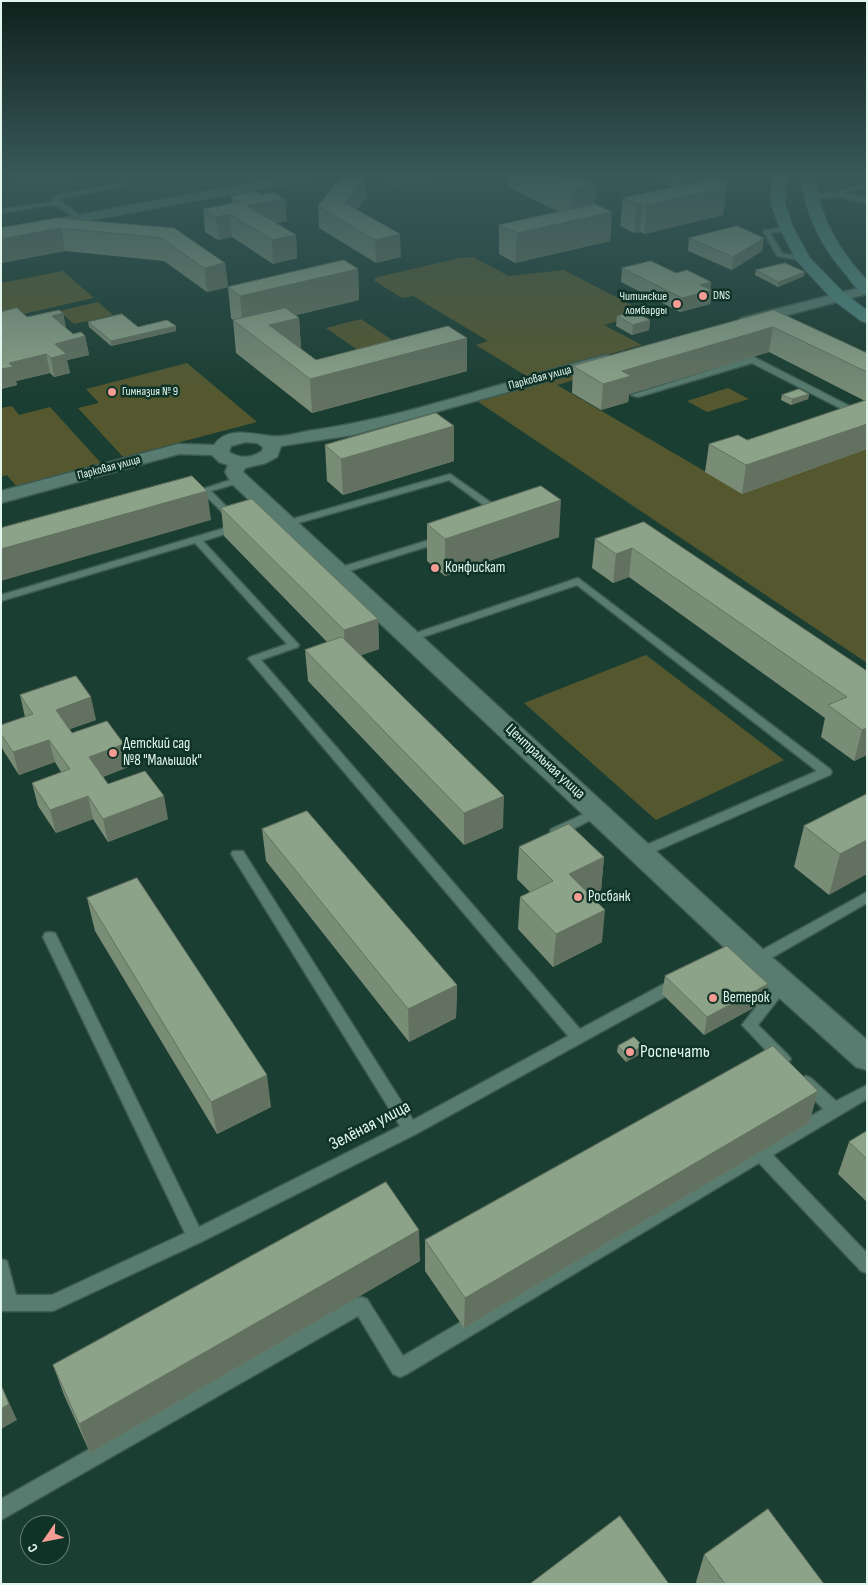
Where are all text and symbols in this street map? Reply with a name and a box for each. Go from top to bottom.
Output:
place label: DNS [713,289,730,303]
place label: Читинские ломбарды [619,290,667,318]
marker: DNS [697,290,709,302]
marker: Читинские ломбарды [671,298,683,310]
street label: Парковая улица [507,363,573,393]
place label: Гимназия № 9 [122,385,178,399]
marker: Гимназия № 9 [106,386,118,398]
street label: Парковая улица [76,453,142,483]
place label: Конфискат [445,559,505,577]
marker: Конфискат [429,562,441,574]
street label: Центральная улица [502,721,588,803]
place label: Детский сад №8 "Малышок" [123,735,202,770]
marker: Детский сад №8 "Малышок" [107,747,119,759]
place label: Росбанк [588,888,630,906]
marker: Росбанк [572,891,584,903]
place label: Ветерок [723,989,769,1007]
marker: Ветерок [707,992,719,1004]
place label: Роспечать [640,1041,710,1063]
marker: Роспечать [624,1046,636,1058]
street label: Зелёная улица [326,1096,414,1156]
north arrow [20,1515,70,1565]
text: С [24,1540,42,1556]

